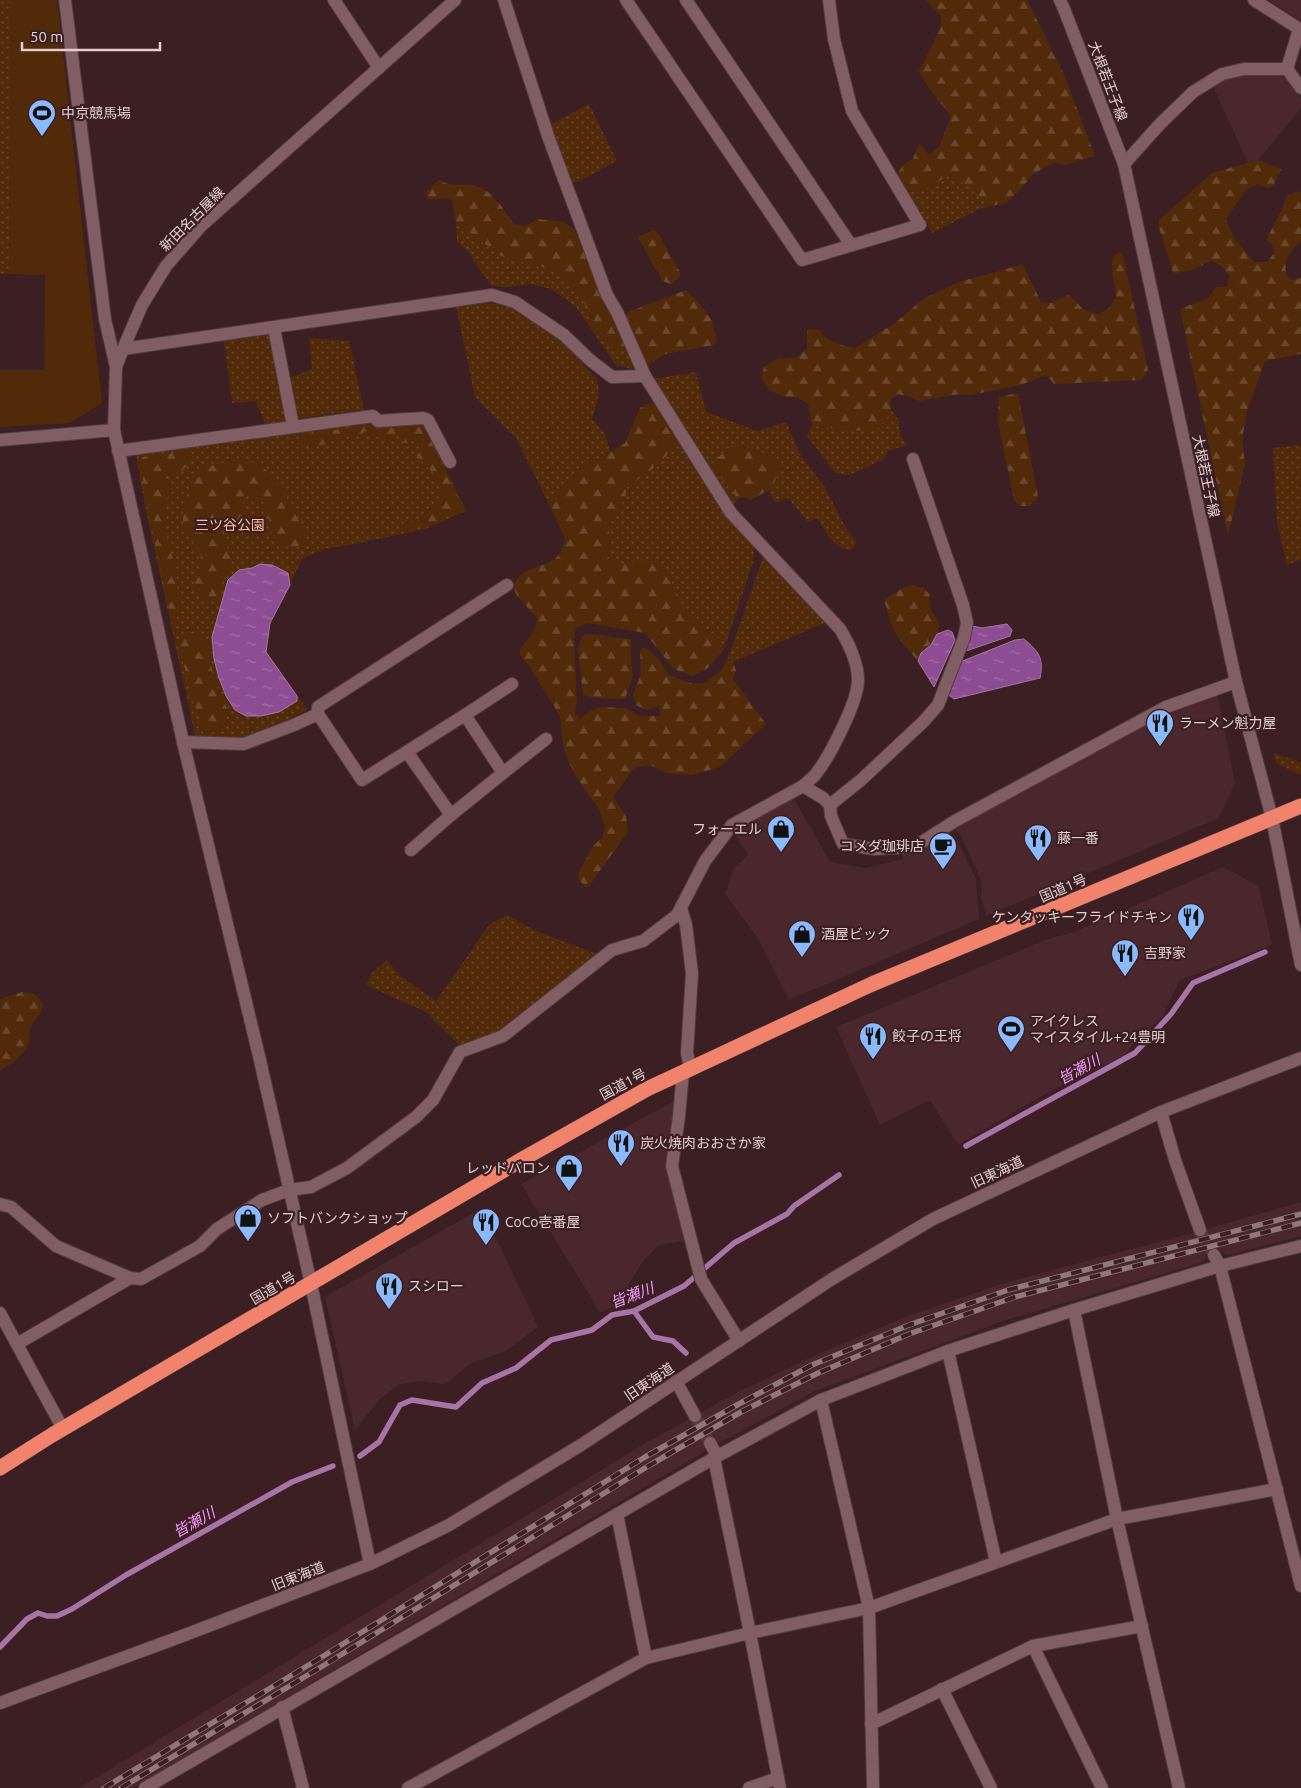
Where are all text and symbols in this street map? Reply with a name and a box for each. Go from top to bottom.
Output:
scale bar [22,20,160,52]
text: 50 m [30,28,63,45]
street label: 大根若王子線 [1085,39,1131,123]
sports icon: 中京競馬場 [27,98,57,137]
place label: 中京競馬場 [61,105,131,121]
street label: 新田名古屋線 [157,184,227,254]
street label: 大根若王子線 [1189,433,1223,519]
park label: 三ツ谷公園 [195,517,265,533]
restaurant icon: ラーメン魁力屋 [1145,708,1175,747]
place label: ラーメン魁力屋 [1179,715,1276,731]
shop icon: フォーエル [766,814,796,853]
place label: フォーエル [692,821,762,837]
restaurant icon: 藤一番 [1023,823,1053,862]
place label: 藤一番 [1057,830,1099,846]
cafe icon: コメダ珈琲店 [928,831,958,870]
place label: コメダ珈琲店 [840,838,924,854]
street label: 国道1号 [1037,871,1089,905]
restaurant icon: ケンタッキーフライドチキン [1176,902,1206,941]
place label: ケンタッキーフライドチキン [992,909,1172,925]
shop icon: 酒屋ビック [787,919,817,958]
place label: 酒屋ビック [821,926,891,942]
restaurant icon: 吉野家 [1110,938,1140,977]
place label: 吉野家 [1144,945,1186,961]
place label: アイクレス マイスタイル+24豊明 [1030,1013,1165,1045]
sports icon: アイクレス マイスタイル+24豊明 [996,1014,1026,1053]
restaurant icon: 餃子の王将 [858,1021,888,1060]
place label: 餃子の王将 [892,1028,962,1044]
water label: 皆瀬川 [1055,1050,1105,1087]
street label: 国道1号 [597,1065,649,1103]
restaurant icon: 炭火焼肉おおさか家 [606,1128,636,1167]
place label: 炭火焼肉おおさか家 [640,1135,766,1151]
shop icon: レッドバロン [554,1153,584,1192]
street label: 旧東海道 [968,1153,1026,1191]
place label: レッドバロン [466,1160,550,1176]
shop icon: ソフトバンクショップ [233,1203,263,1242]
restaurant icon: CoCo壱番屋 [471,1207,501,1246]
place label: ソフトバンクショップ [267,1210,408,1226]
place label: CoCo壱番屋 [505,1214,581,1230]
street label: 国道1号 [247,1269,299,1307]
restaurant icon: スシロー [374,1271,404,1310]
place label: スシロー [408,1278,464,1294]
water label: 皆瀬川 [608,1278,658,1311]
street label: 旧東海道 [621,1360,677,1404]
water label: 皆瀬川 [170,1503,220,1540]
street label: 旧東海道 [269,1558,327,1594]

